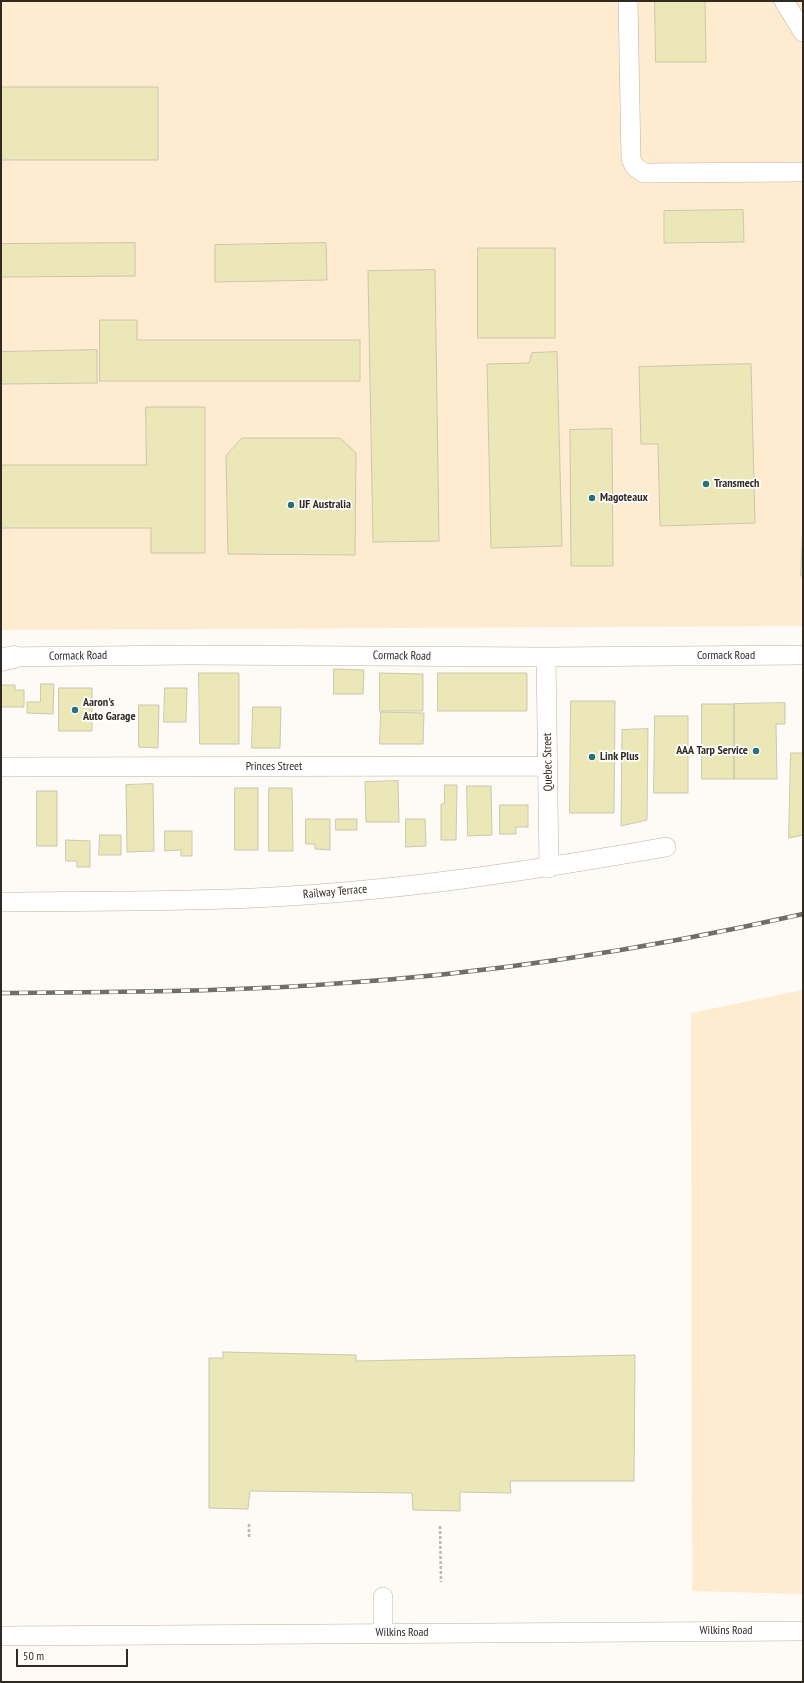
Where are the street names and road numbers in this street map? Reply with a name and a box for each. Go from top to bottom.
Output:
street label: Cormack Road [49,648,107,664]
street label: Cormack Road [373,648,431,664]
street label: Cormack Road [697,649,755,663]
street label: Quebec Street [540,733,556,791]
street label: Princes Street [246,760,302,774]
street label: Railway Terrace [302,882,368,902]
street label: Wilkins Road [699,1624,753,1638]
street label: Wilkins Road [375,1626,429,1640]

